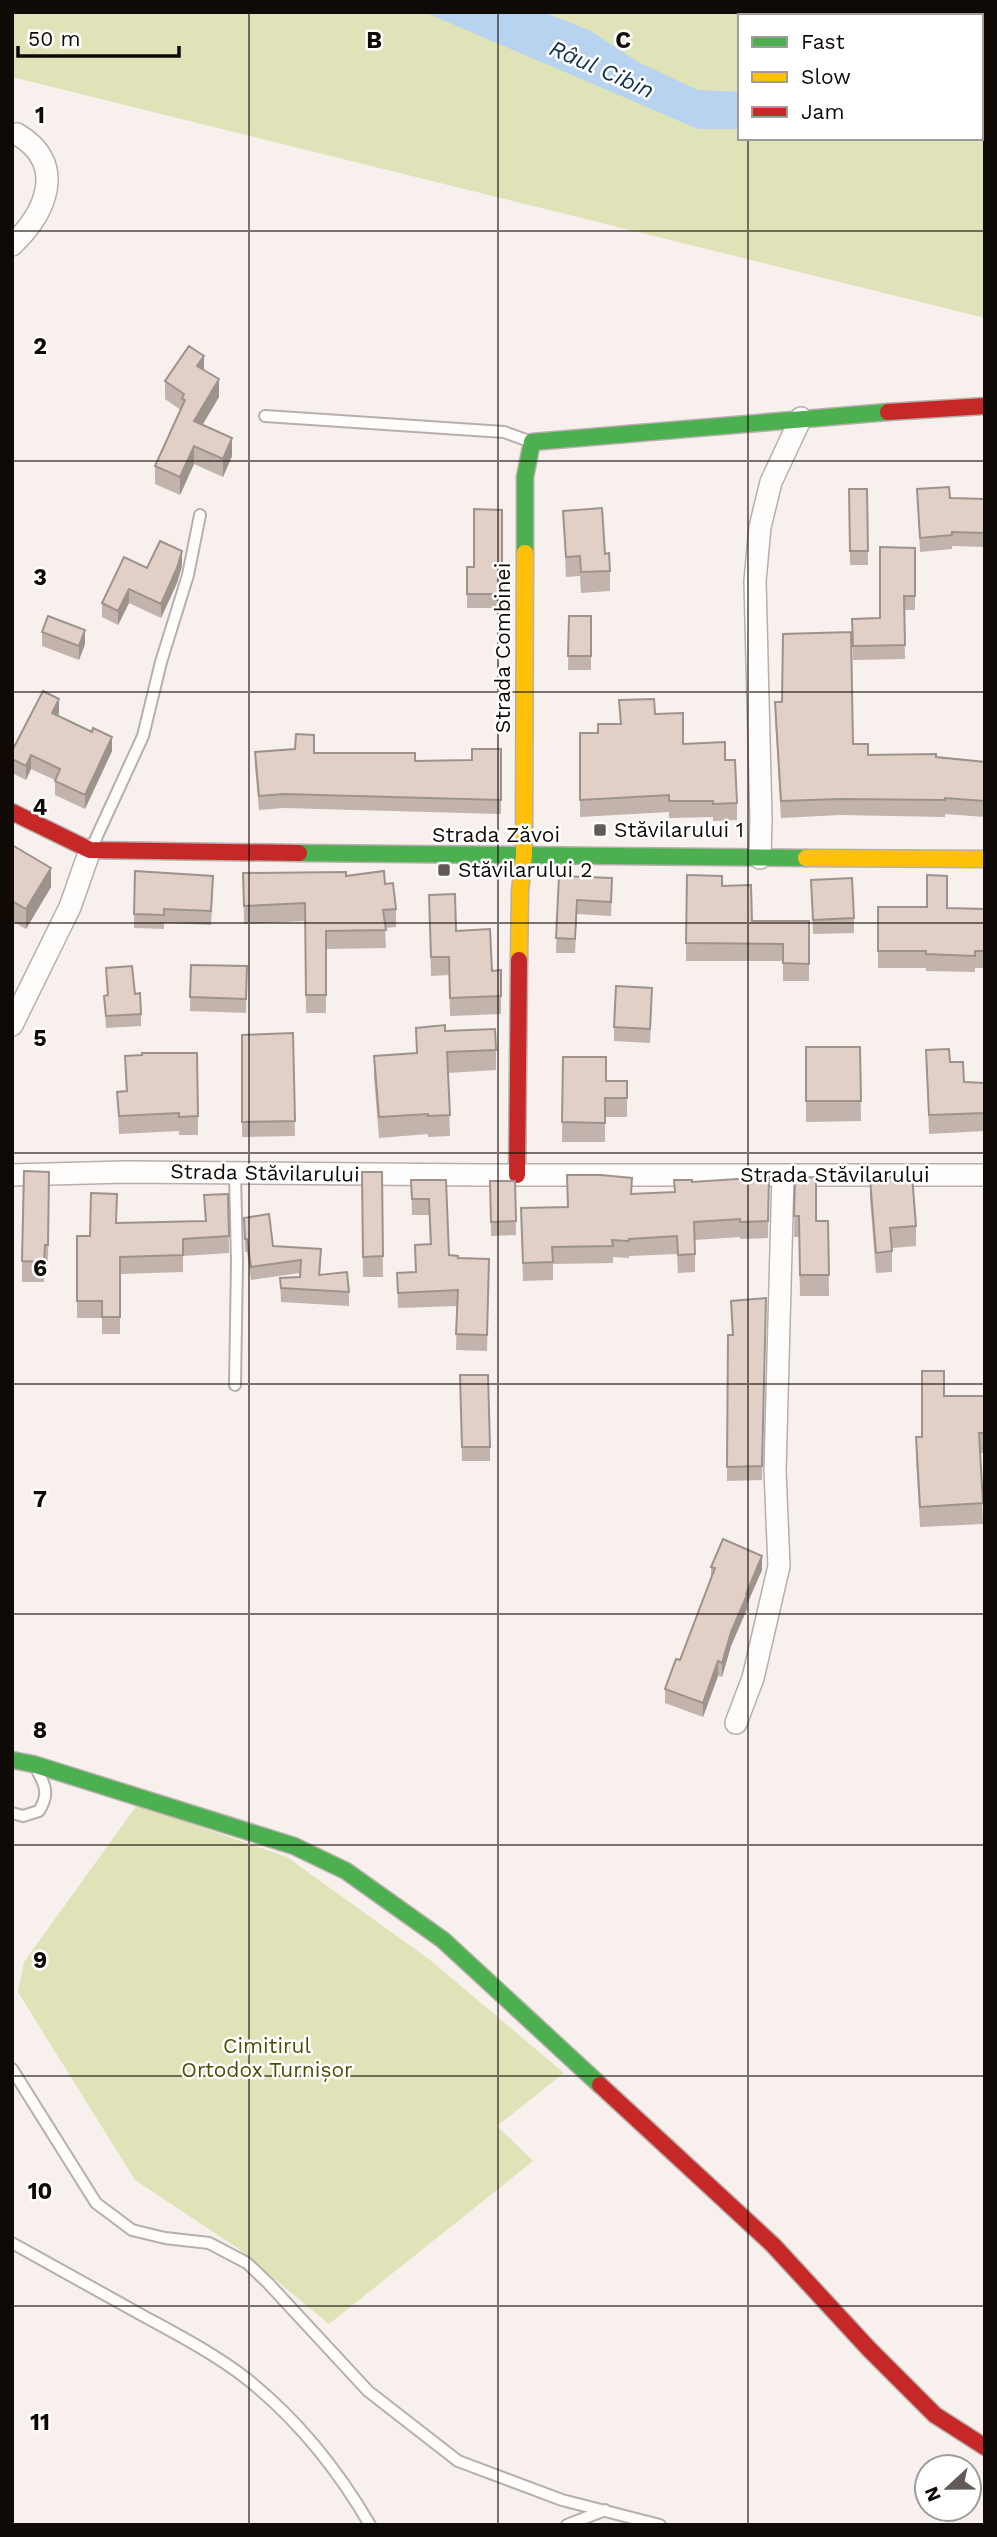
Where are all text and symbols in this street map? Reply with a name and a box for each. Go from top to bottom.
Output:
scale bar [18,14,178,58]
legend [738,14,983,140]
text: 50 m [28,26,80,51]
text: B [366,27,382,54]
text: Fast [801,29,845,54]
water label: Râul Cibin [545,34,659,104]
text: Slow [801,64,851,89]
text: Jam [801,99,844,124]
text: 1 [35,102,45,129]
text: 2 [33,333,47,360]
street label: Strada Combinei [490,563,515,733]
text: 3 [33,564,47,591]
text: 4 [33,794,48,821]
place label: Stăvilarului 1 [614,817,744,842]
street label: Strada Zăvoi [432,822,560,847]
marker: Stăvilarului 1 [592,822,608,838]
place label: Stăvilarului 2 [458,857,593,882]
marker: Stăvilarului 2 [436,862,452,878]
text: 5 [33,1025,47,1052]
street label: Strada Stăvilarului [170,1158,360,1187]
street label: Strada Stăvilarului [740,1162,930,1187]
text: 6 [33,1255,47,1282]
text: 7 [33,1486,47,1513]
text: 8 [33,1717,47,1744]
text: 9 [33,1947,47,1974]
park label: Cimitirul Ortodox Turnișor [181,2033,353,2082]
text: 10 [28,2178,52,2205]
text: 11 [30,2409,50,2436]
north arrow [913,2453,983,2523]
text: N [919,2483,946,2505]

